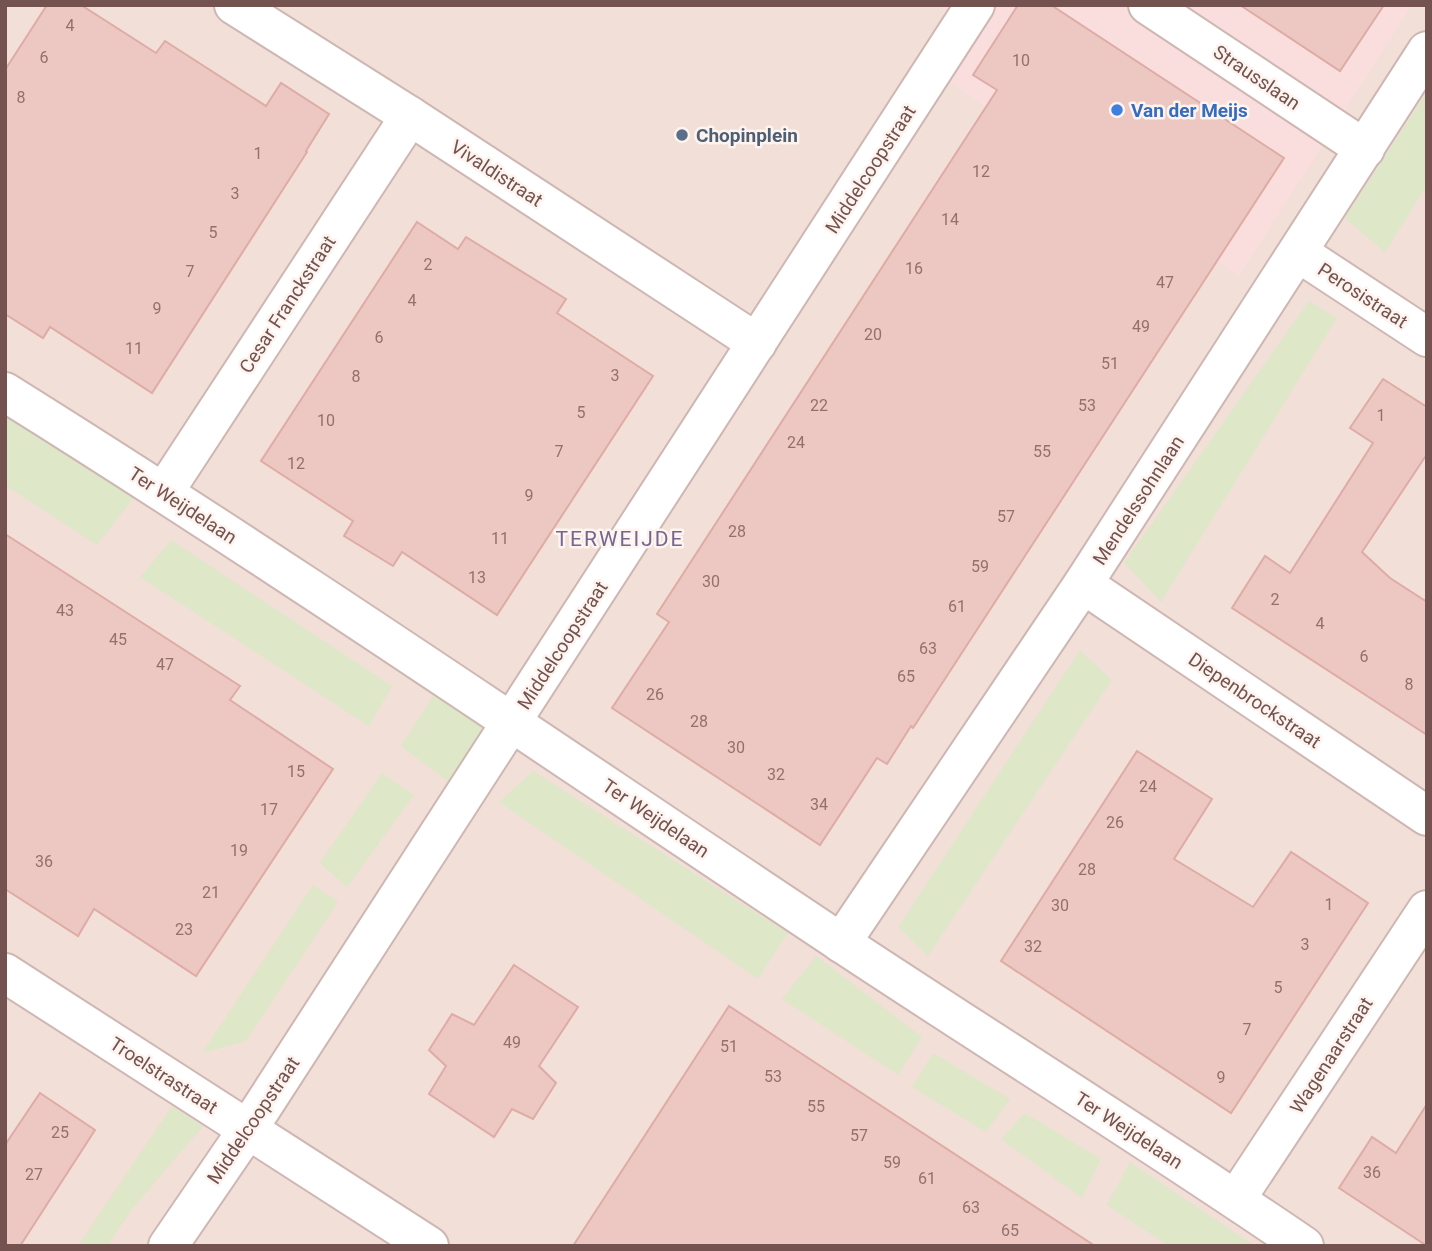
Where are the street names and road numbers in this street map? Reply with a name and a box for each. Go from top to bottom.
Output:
street label: Strausslaan [1209,40,1305,115]
street label: Middelcoopstraat [820,101,921,238]
street label: Vivaldistraat [446,135,547,212]
street label: Cesar Franckstraat [234,231,340,377]
street label: Perosistraat [1314,258,1412,333]
street label: Mendelssohnlaan [1088,431,1189,569]
street label: Ter Weijdelaan [124,462,241,549]
street label: Middelcoopstraat [512,577,613,714]
street label: Diepenbrockstraat [1184,648,1325,753]
street label: Ter Weijdelaan [598,774,714,863]
street label: Wagenaarstraat [1285,993,1378,1118]
street label: Troelstrastraat [106,1032,222,1119]
street label: Middelcoopstraat [202,1052,304,1188]
street label: Ter Weijdelaan [1070,1087,1187,1174]

